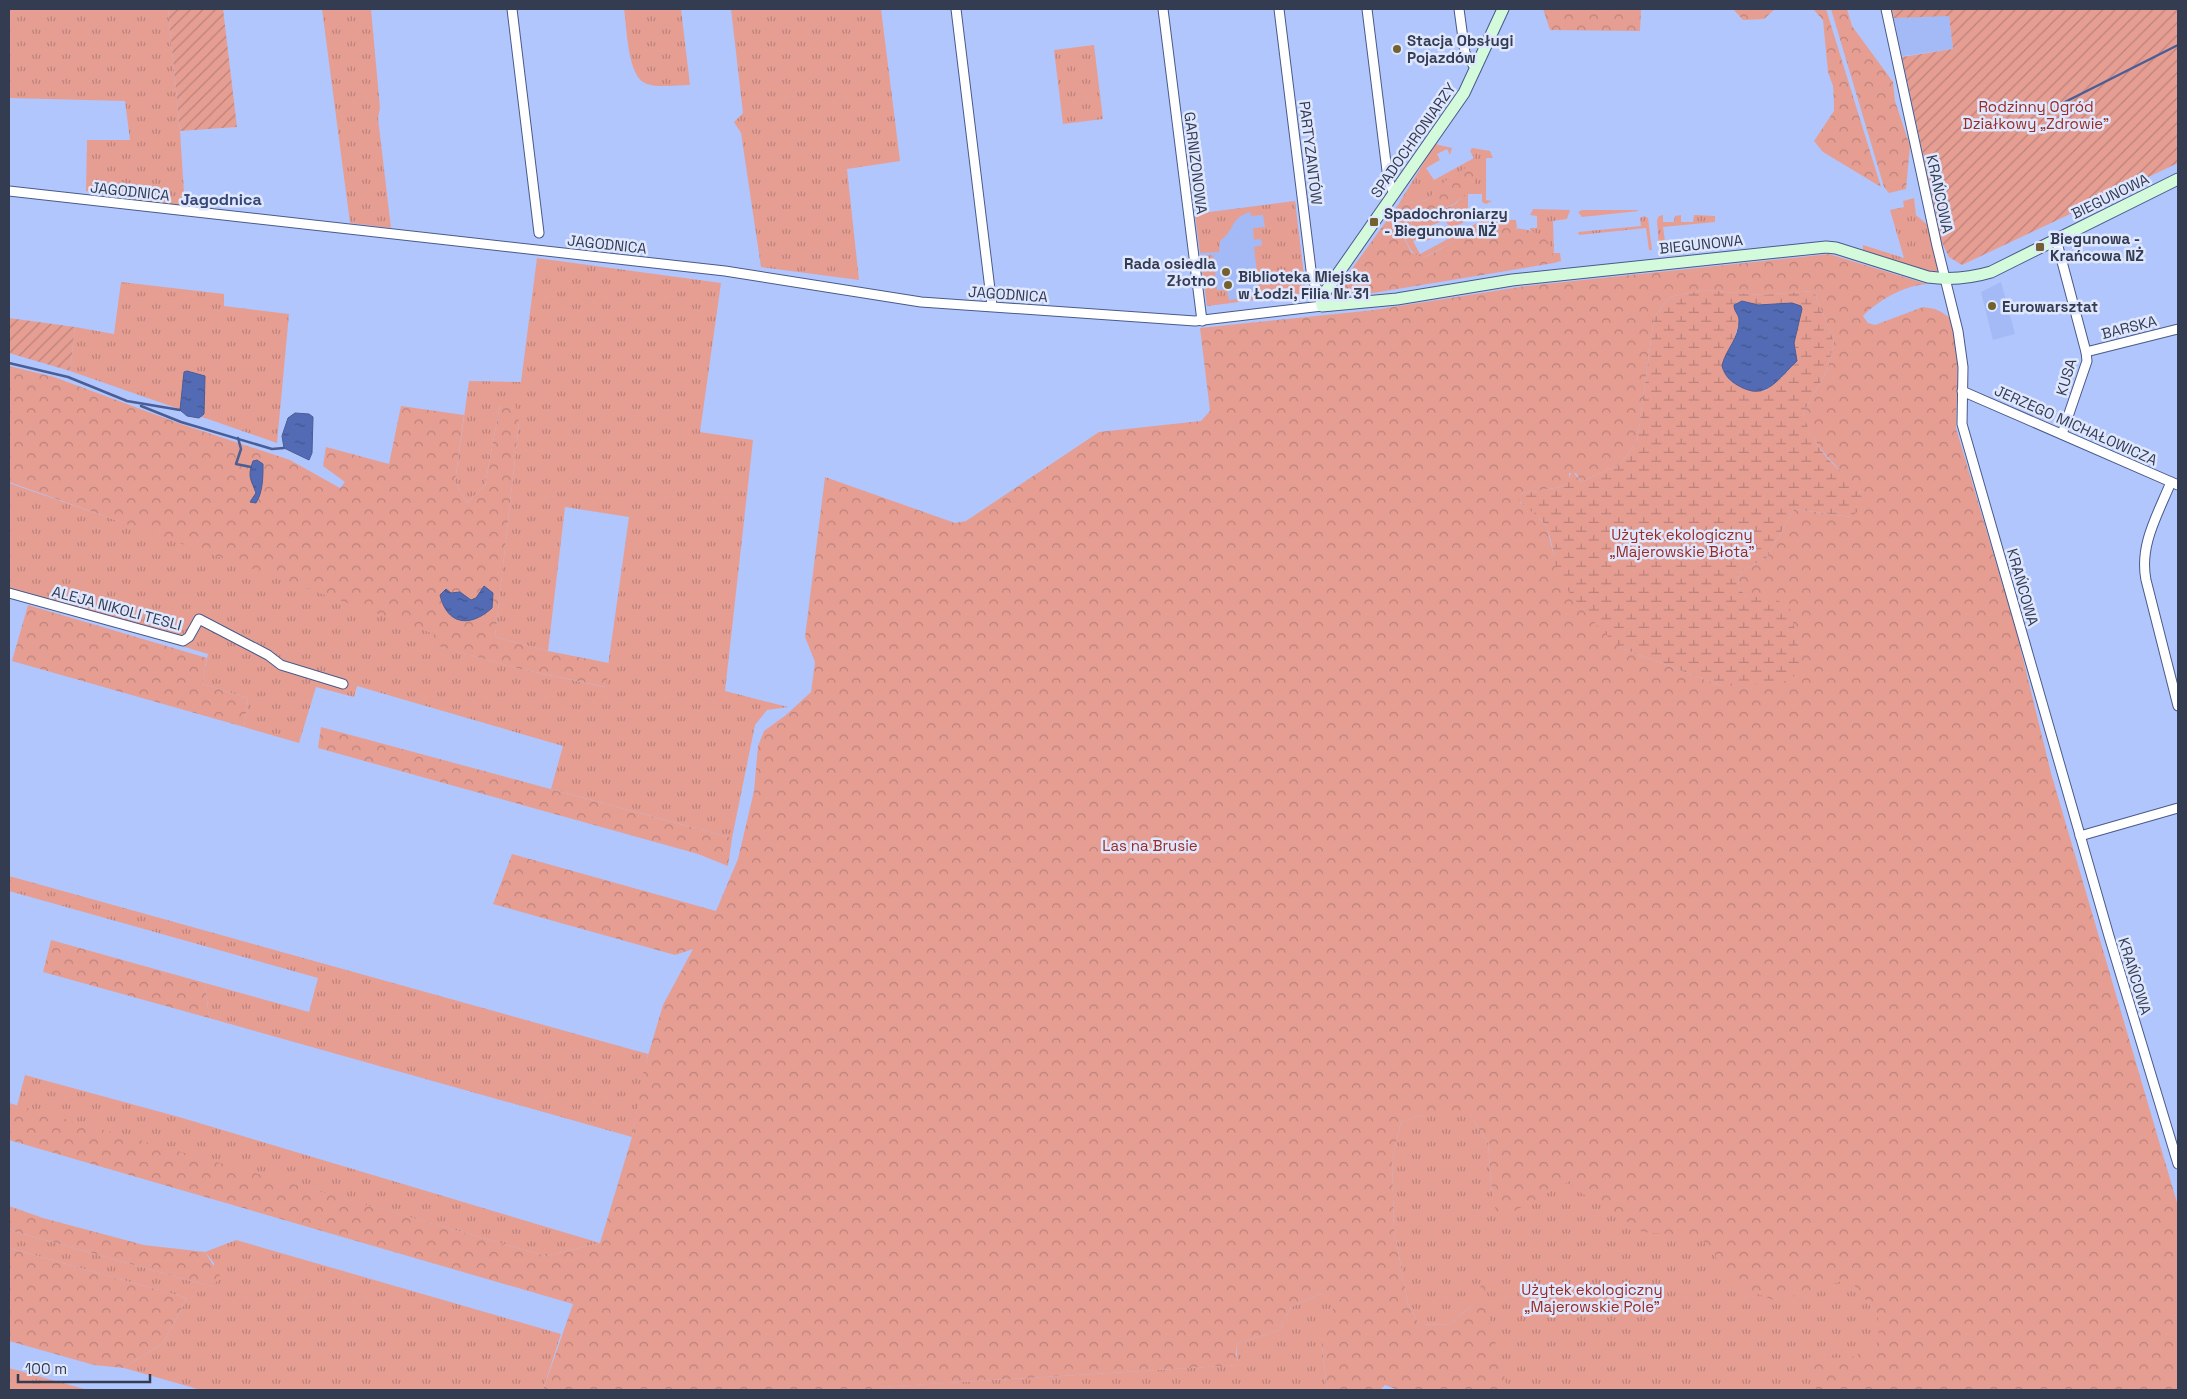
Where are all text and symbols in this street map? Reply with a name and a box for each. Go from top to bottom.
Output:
place label: Stacja Obsługi Pojazdów [1407,31,1513,67]
marker: Stacja Obsługi Pojazdów [1391,43,1403,55]
street label: SPADOCHRONIARZY [1366,79,1460,201]
park label: Rodzinny Ogród Działkowy „Zdrowie” [1963,97,2109,133]
street label: PARTYZANTÓW [1295,100,1327,206]
street label: GARNIZONOWA [1180,111,1212,216]
street label: KRAŃCOWA [1922,153,1958,236]
street label: BIEGUNOWA [2068,169,2152,223]
street label: JAGODNICA [89,177,171,205]
district label: Jagodnica [180,189,262,210]
place label: Spadochroniarzy - Biegunowa NŻ [1384,204,1508,240]
marker: Spadochroniarzy - Biegunowa NŻ [1368,216,1380,228]
place label: Biegunowa - Krańcowa NŻ [2050,229,2144,265]
street label: JAGODNICA [566,230,648,258]
street label: BIEGUNOWA [1658,230,1744,258]
marker: Biegunowa - Krańcowa NŻ [2034,241,2046,253]
place label: Rada osiedla Złotno [1124,254,1216,290]
marker: Rada osiedla Złotno [1220,266,1232,278]
place label: Biblioteka Miejska w Łodzi, Filia Nr 31 [1238,267,1370,303]
marker: Biblioteka Miejska w Łodzi, Filia Nr 31 [1222,279,1234,291]
street label: JAGODNICA [967,282,1049,306]
place label: Eurowarsztat [2002,297,2098,316]
marker: Eurowarsztat [1986,300,1998,312]
street label: BARSKA [2099,311,2159,343]
street label: KUSA [2052,356,2080,398]
street label: JERZEGO MICHAŁOWICZA [1992,380,2161,470]
park label: Użytek ekologiczny „Majerowskie Błota” [1609,525,1755,561]
street label: KRAŃCOWA [2003,546,2043,628]
street label: ALEJA NIKOLI TESLI [50,582,184,634]
park label: Las na Brusie [1102,836,1198,855]
street label: KRAŃCOWA [2114,935,2156,1017]
park label: Użytek ekologiczny „Majerowskie Pole” [1521,1280,1663,1316]
scale bar [18,1352,150,1384]
text: 100 m [25,1359,67,1378]

